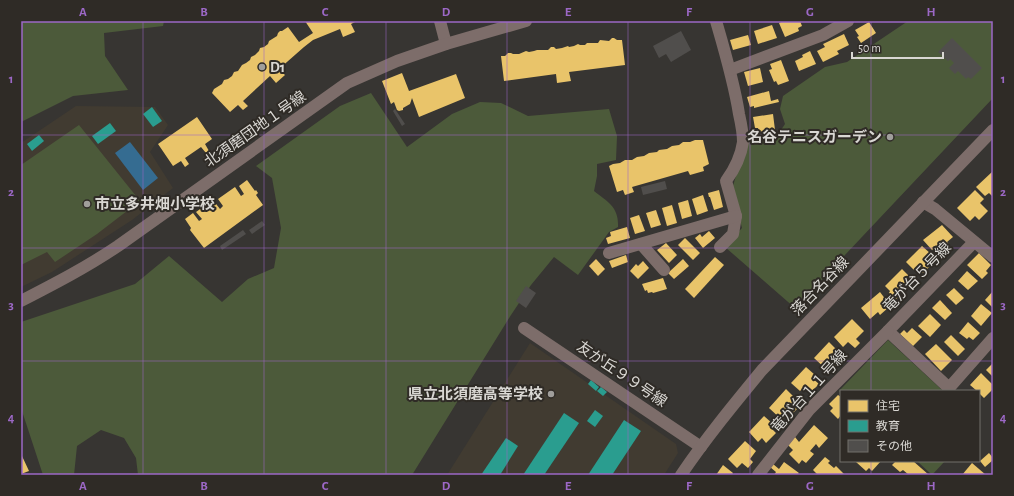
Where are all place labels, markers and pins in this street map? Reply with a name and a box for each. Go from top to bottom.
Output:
place label: D1 [270,60,285,75]
marker: D1 [257,62,267,72]
place label: 名谷テニスガーデン [747,129,882,145]
marker: 名谷テニスガーデン [885,132,895,142]
place label: 市立多井畑小学校 [95,195,215,212]
marker: 市立多井畑小学校 [82,199,92,209]
place label: 県立北須磨高等学校 [408,386,543,402]
marker: 県立北須磨高等学校 [546,389,556,399]

